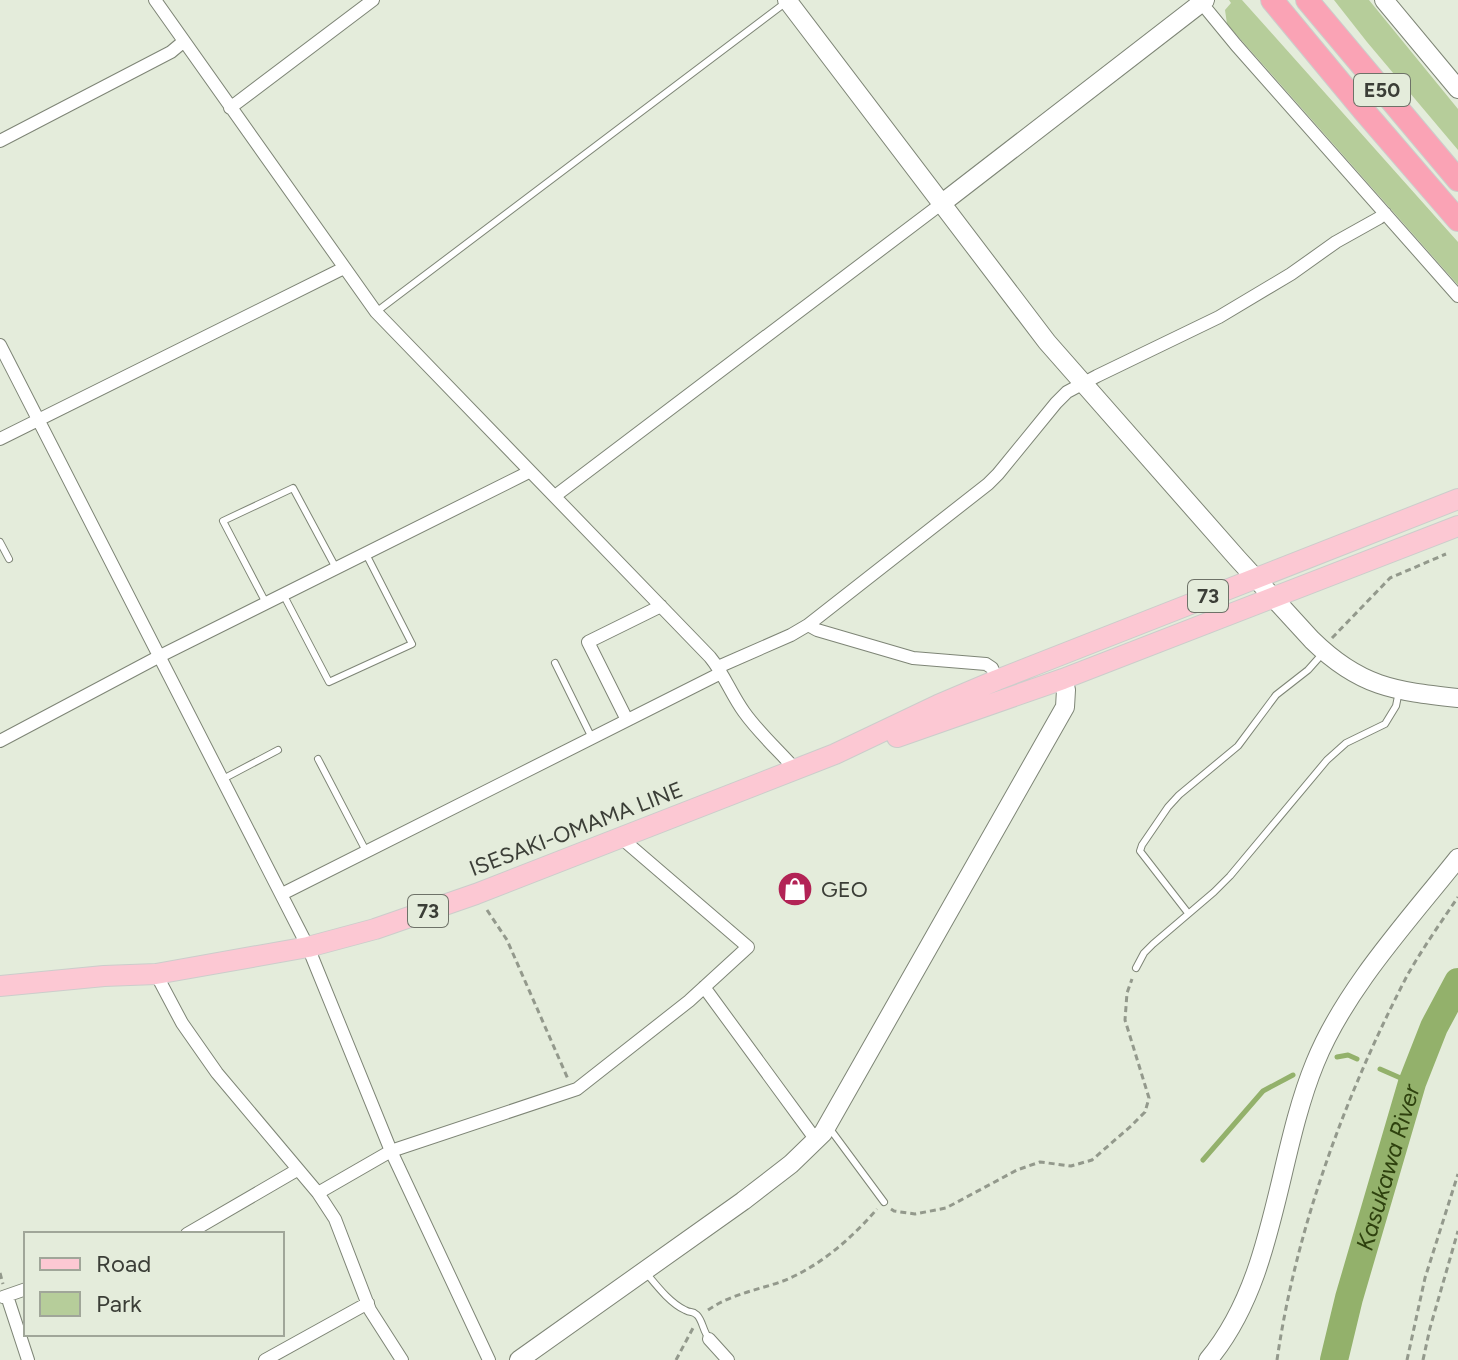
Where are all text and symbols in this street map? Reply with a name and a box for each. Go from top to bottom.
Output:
road number: E50 [1354,74,1410,106]
road number: 73 [1188,580,1228,612]
street label: ISESAKI-OMAMA LINE [465,776,687,882]
shop icon: GEO [776,870,814,908]
place label: GEO [821,876,868,903]
road number: 73 [408,895,448,927]
water label: Kasukawa River [1349,1080,1426,1254]
legend [24,1232,284,1336]
text: Road [96,1249,151,1278]
text: Park [96,1289,142,1318]

